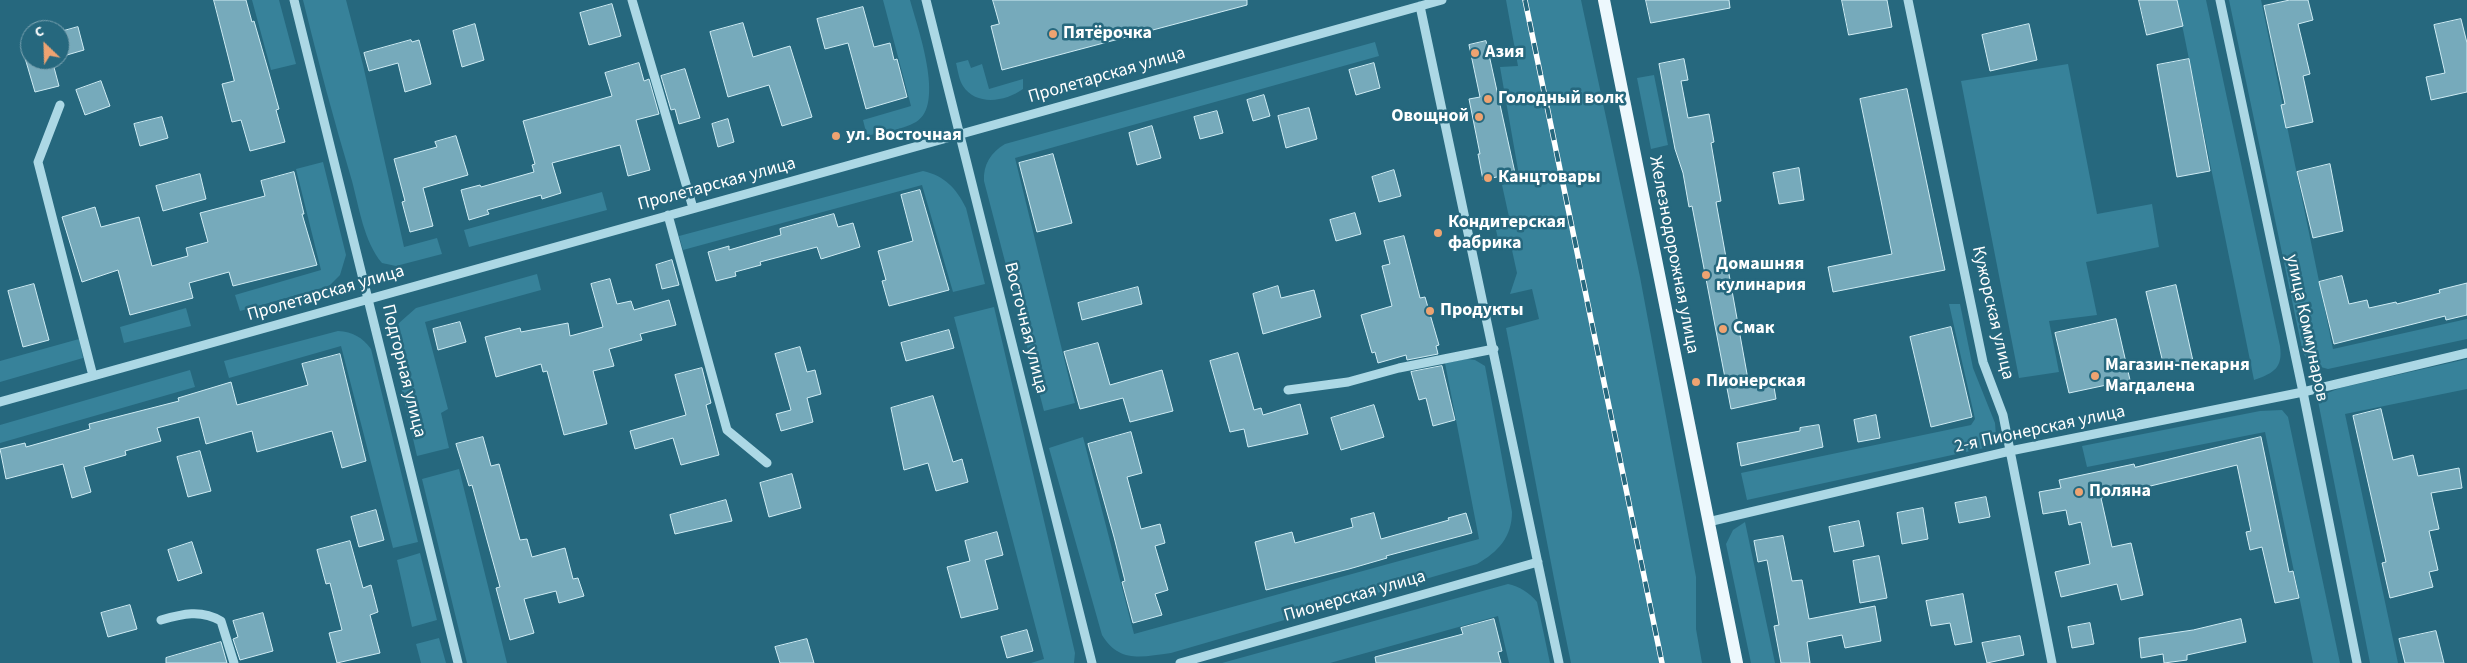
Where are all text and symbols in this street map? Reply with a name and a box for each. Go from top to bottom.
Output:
north arrow [20,20,70,70]
text: С [32,21,47,43]
place label: Пятёрочка [1063,23,1152,45]
marker: Пятёрочка [1047,28,1059,40]
place label: Азия [1485,42,1524,64]
street label: Пролетарская улица [1026,43,1188,109]
marker: Азия [1469,47,1481,59]
place label: Голодный волк [1498,88,1624,110]
marker: Голодный волк [1482,93,1494,105]
place label: Овощной [1391,106,1469,128]
marker: Овощной [1473,111,1485,123]
place label: ул. Восточная [846,125,962,147]
marker: ул. Восточная [830,130,842,142]
street label: Пролетарская улица [636,154,798,216]
street label: Железнодорожная улица [1643,154,1703,356]
place label: Канцтовары [1498,167,1601,189]
marker: Канцтовары [1482,172,1494,184]
place label: Кондитерская фабрика [1448,212,1566,254]
marker: Кондитерская фабрика [1432,227,1444,239]
street label: Кужорская улица [1966,244,2018,382]
street label: улица Коммунаров [2280,252,2332,404]
place label: Домашняя кулинария [1716,254,1806,296]
street label: Восточная улица [998,260,1052,396]
street label: Пролетарская улица [245,261,407,327]
marker: Домашняя кулинария [1700,269,1712,281]
place label: Продукты [1440,300,1524,322]
street label: Подгорная улица [376,302,430,440]
marker: Продукты [1424,305,1436,317]
place label: Смак [1733,318,1775,340]
marker: Смак [1717,323,1729,335]
place label: Магазин-пекарня Магдалена [2105,355,2250,398]
marker: Магазин-пекарня Магдалена [2089,370,2101,382]
place label: Пионерская [1706,371,1806,393]
marker: Пионерская [1690,376,1702,388]
street label: 2-я Пионерская улица [1953,401,2127,459]
place label: Поляна [2089,481,2151,503]
marker: Поляна [2073,486,2085,498]
street label: Пионерская улица [1282,566,1428,628]

